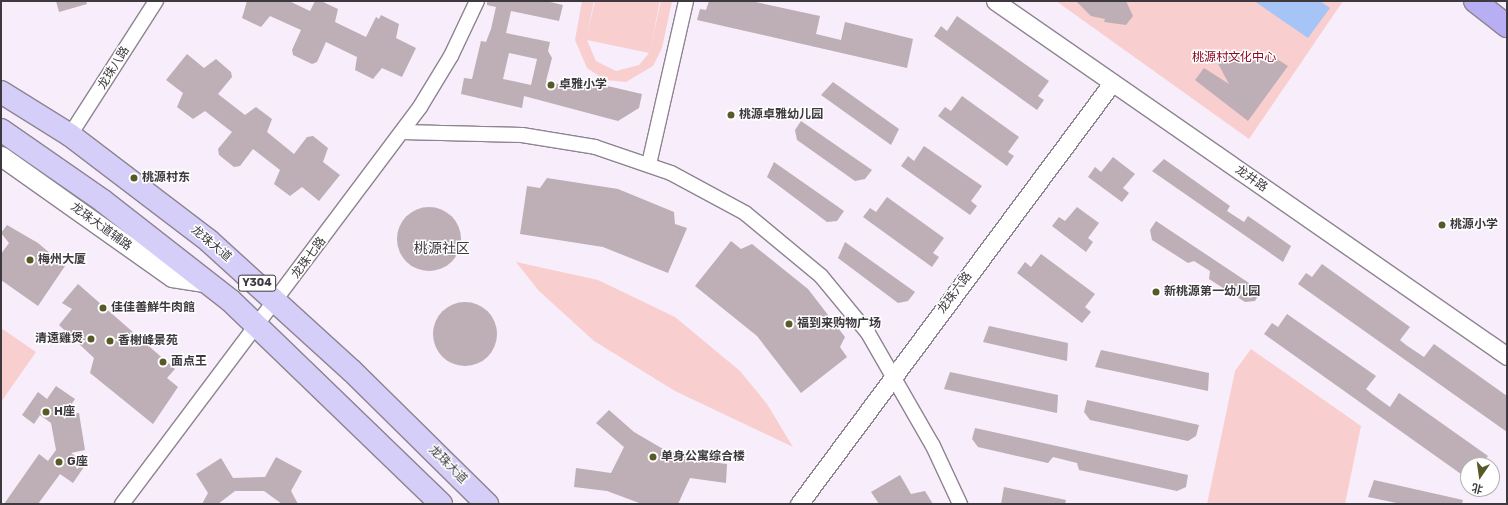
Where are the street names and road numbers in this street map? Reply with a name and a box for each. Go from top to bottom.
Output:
street label: 龙珠八路 [95,44,133,92]
street label: 龙井路 [1232,163,1270,195]
street label: 龙珠大道辅路 [68,200,134,254]
street label: 龙珠大道 [188,223,234,265]
street label: 龙珠七路 [289,234,329,282]
street label: 龙珠六路 [935,269,975,317]
road number: Y304 [238,274,276,292]
street label: 龙珠大道 [426,443,470,487]

